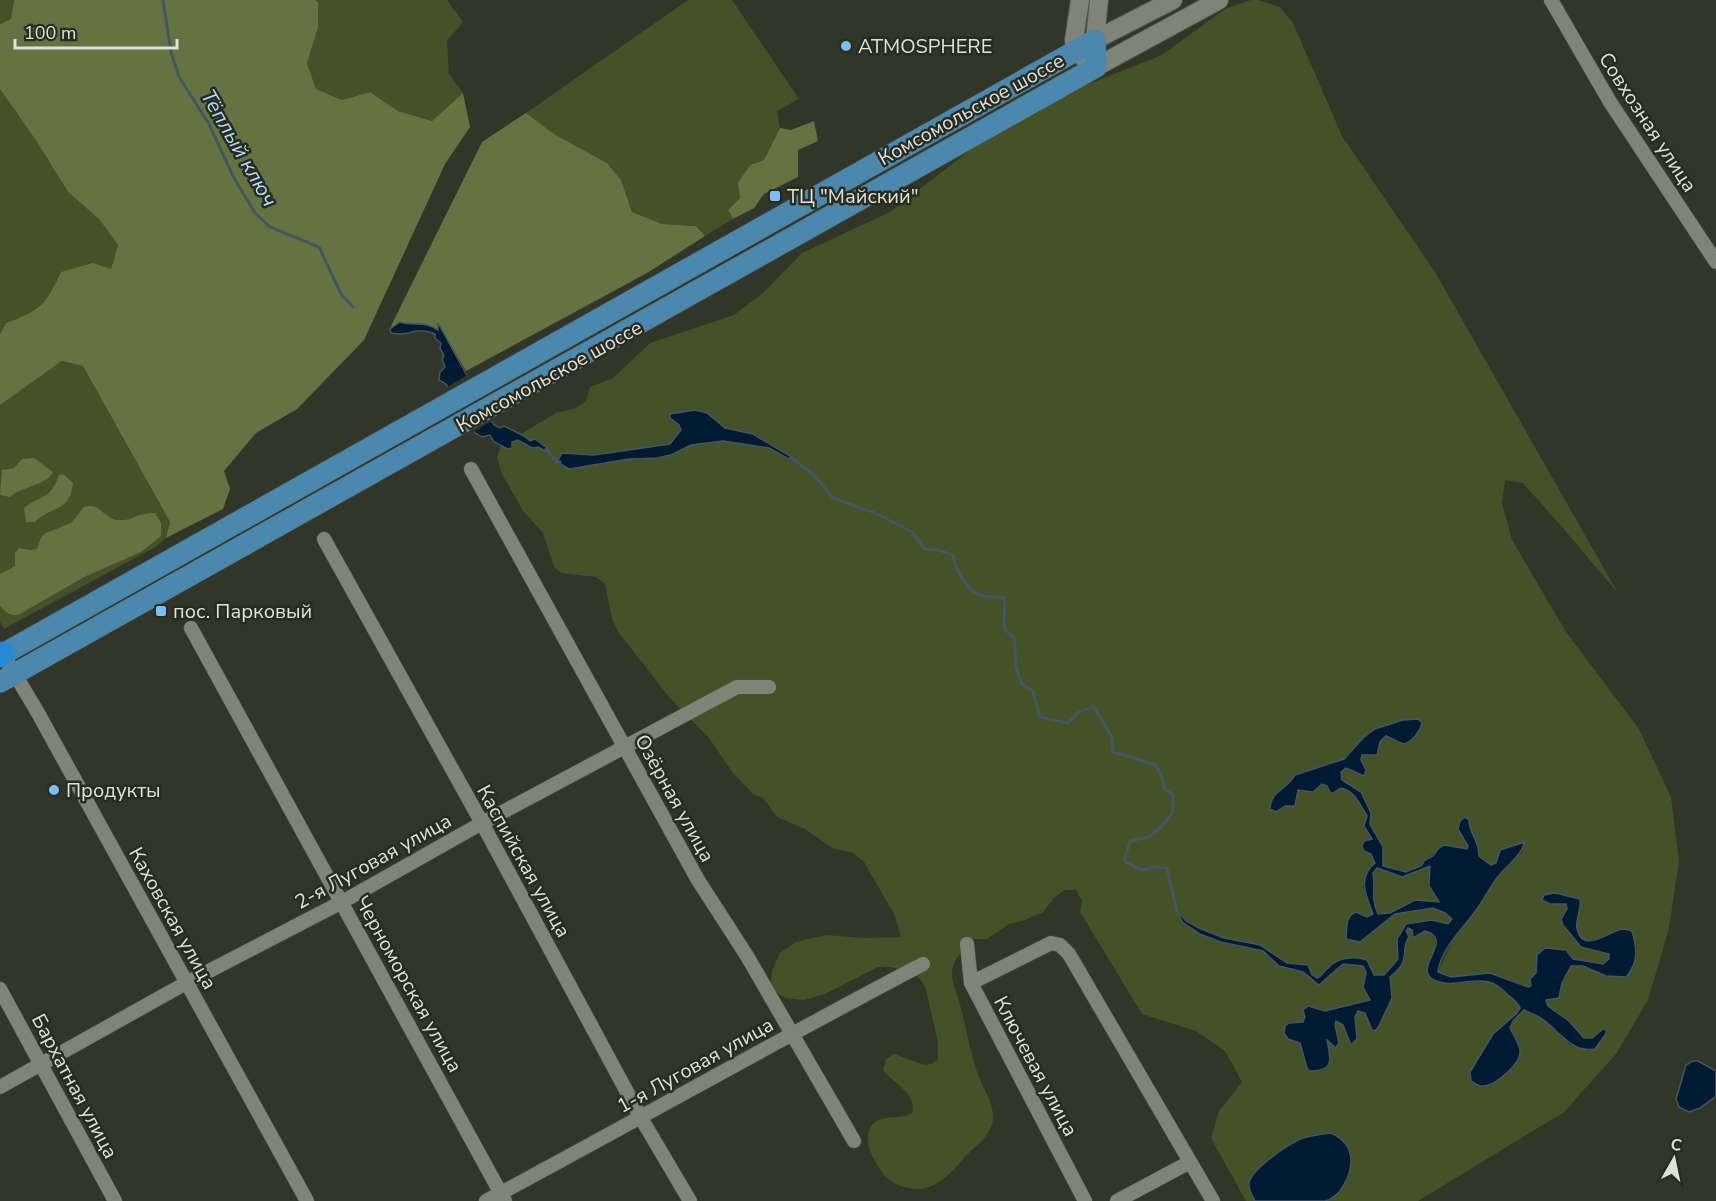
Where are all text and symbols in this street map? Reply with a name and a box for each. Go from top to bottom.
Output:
scale bar [15,12,177,50]
text: 100 m [24,21,76,45]
place label: ATMOSPHERE [858,33,992,60]
marker: ATMOSPHERE [839,39,853,53]
street label: Комсомольское шоссе [873,47,1069,172]
street label: Совхозная улица [1592,47,1703,197]
water label: Тёплый ключ [194,84,284,212]
place label: ТЦ "Майский" [787,183,919,210]
marker: ТЦ "Майский" [768,189,782,203]
street label: Комсомольское шоссе [451,314,647,439]
place label: пос. Парковый [173,598,312,625]
marker: пос. Парковый [154,604,168,618]
street label: Озёрная улица [628,730,721,867]
place label: Продукты [66,777,161,804]
street label: Каспийская улица [470,780,577,942]
marker: Продукты [47,783,61,797]
street label: 2-я Луговая улица [290,807,456,916]
street label: Каховская улица [122,842,223,994]
street label: Черноморская улица [349,891,468,1077]
street label: Ключевая улица [987,991,1084,1141]
street label: Бархатная улица [25,1009,124,1163]
street label: 1-я Луговая улица [612,1011,778,1120]
north arrow [1644,1129,1704,1189]
text: С [1669,1133,1683,1157]

